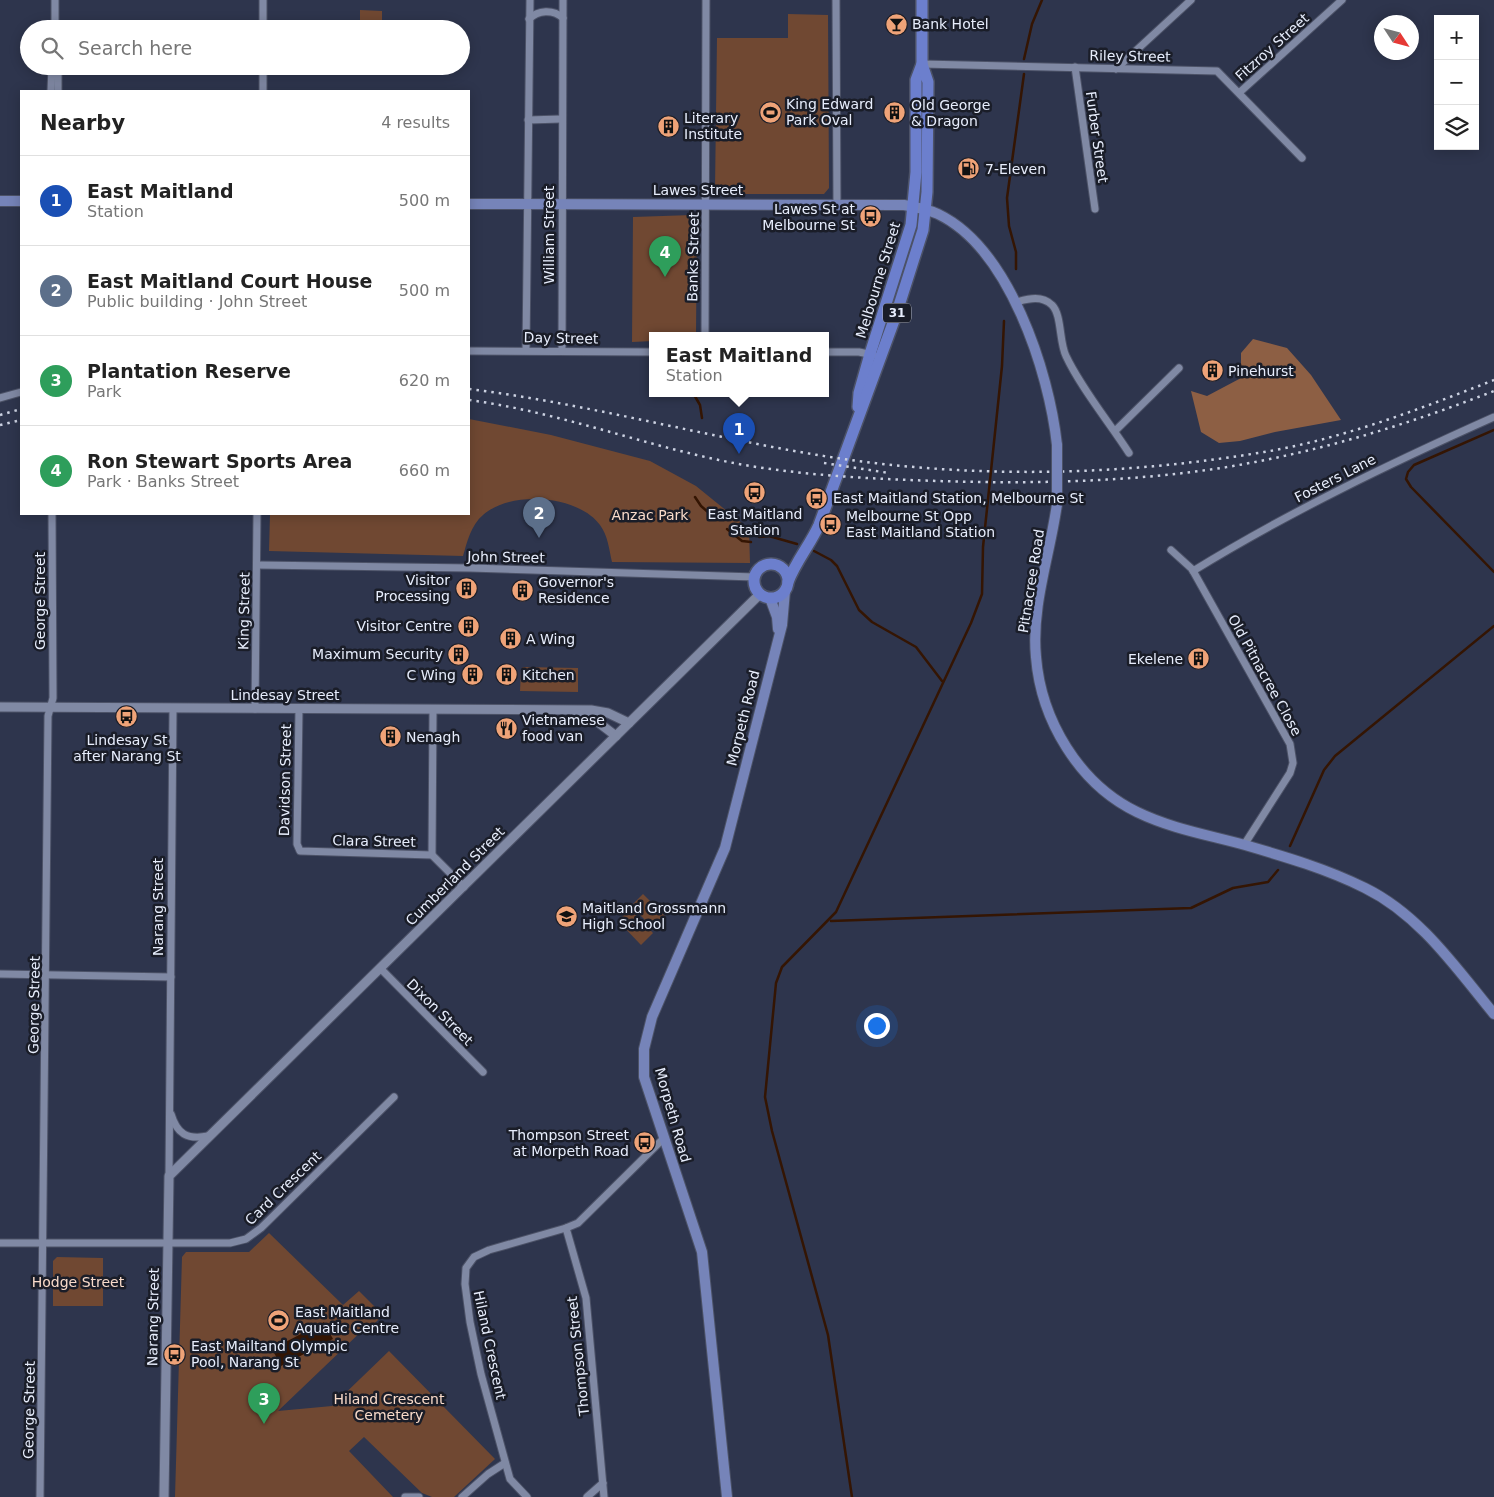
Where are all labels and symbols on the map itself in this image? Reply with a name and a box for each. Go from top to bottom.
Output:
street label: Fitzroy Street [1232,10,1312,84]
bar icon: Bank Hotel [884,12,908,36]
north arrow [1374,15,1419,60]
place label: Bank Hotel [912,16,989,32]
street label: Riley Street [1089,47,1171,65]
street label: Furber Street [1083,90,1111,184]
place label: King Edward Park Oval [786,96,873,128]
place label: Old George & Dragon [911,97,990,129]
sports icon: King Edward Park Oval [758,100,782,124]
building icon: Old George & Dragon [883,101,907,125]
place label: Literary Institute [684,110,742,142]
building icon: Literary Institute [656,114,680,138]
fuel station icon: 7-Eleven [957,157,981,181]
place label: 7-Eleven [985,161,1046,177]
street label: Lawes Street [653,182,744,198]
street label: William Street [541,185,557,284]
place label: Lawes St at Melbourne St [762,201,856,233]
bus stop icon: Lawes St at Melbourne St [859,205,883,229]
street label: Banks Street [684,212,702,302]
street label: Melbourne Street [853,219,903,340]
pin: 4 [649,236,681,277]
road number: 31 [883,304,911,322]
street label: Day Street [524,329,599,347]
building icon: Pinehurst [1200,359,1224,383]
place label: Pinehurst [1228,363,1294,379]
pin: 1 [723,413,755,454]
street label: Fosters Lane [1292,451,1378,505]
bus stop icon: East Maitland Station [743,480,767,504]
bus stop icon: East Maitland Station, Melbourne St [805,486,829,510]
place label: East Maitland Station, Melbourne St [833,490,1084,506]
pin: 2 [523,497,555,538]
place label: East Maitland Station [708,506,802,538]
park label: Anzac Park [612,507,689,523]
place label: Melbourne St Opp East Maitland Station [846,508,995,540]
bus stop icon: Melbourne St Opp East Maitland Station [818,512,842,536]
street label: Pitnacree Road [1015,528,1047,634]
street label: John Street [466,548,545,566]
street label: George Street [32,551,48,650]
street label: King Street [235,571,253,650]
place label: Visitor Processing [375,572,450,604]
place label: Governor's Residence [538,574,614,606]
building icon: Visitor Processing [454,576,478,600]
building icon: Governor's Residence [510,578,534,602]
street label: Old Pitnacree Close [1225,612,1305,738]
building icon: Visitor Centre [456,614,480,638]
place label: Visitor Centre [357,618,452,634]
building icon: A Wing [498,627,522,651]
place label: A Wing [526,631,575,647]
building icon: Maximum Security [447,642,471,666]
place label: Maximum Security [312,646,443,662]
building icon: Ekelene [1187,647,1211,671]
place label: Ekelene [1128,651,1183,667]
building icon: C Wing [460,663,484,687]
building icon: Kitchen [494,663,518,687]
place label: C Wing [407,667,456,683]
place label: Kitchen [522,667,575,683]
street label: Morpeth Road [723,669,763,767]
street label: Lindesay Street [230,687,340,703]
bus stop icon: Lindesay St after Narang St [115,705,139,729]
place label: Vietnamese food van [522,712,605,744]
restaurant icon: Vietnamese food van [494,716,518,740]
street label: Davidson Street [276,723,294,836]
building icon: Nenagh [378,725,402,749]
place label: Nenagh [406,729,460,745]
place label: Lindesay St after Narang St [73,732,181,764]
street label: Cumberland Street [402,823,508,929]
street label: Clara Street [332,832,416,850]
street label: Narang Street [150,857,166,956]
place label: Maitland Grossmann High School [582,900,726,932]
school or university icon: Maitland Grossmann High School [554,904,578,928]
street label: George Street [25,955,43,1054]
street label: Dixon Street [404,976,477,1049]
your location [864,1013,890,1039]
street label: Morpeth Road [652,1066,694,1164]
place label: Thompson Street at Morpeth Road [508,1127,629,1159]
bus stop icon: Thompson Street at Morpeth Road [633,1131,657,1155]
street label: Card Crescent [242,1148,325,1228]
street label: Narang Street [144,1267,162,1366]
park label: Hodge Street [32,1274,125,1290]
street label: Hiland Crescent [471,1289,509,1401]
street label: Thompson Street [564,1295,592,1418]
place label: East Maitland Aquatic Centre [295,1304,399,1336]
sports icon: East Maitland Aquatic Centre [267,1308,291,1332]
place label: East Mailtand Olympic Pool, Narang St [191,1338,348,1370]
bus stop icon: East Mailtand Olympic Pool, Narang St [163,1342,187,1366]
street label: George Street [20,1360,38,1459]
pin: 3 [248,1383,280,1424]
park label: Hiland Crescent Cemetery [334,1391,445,1423]

